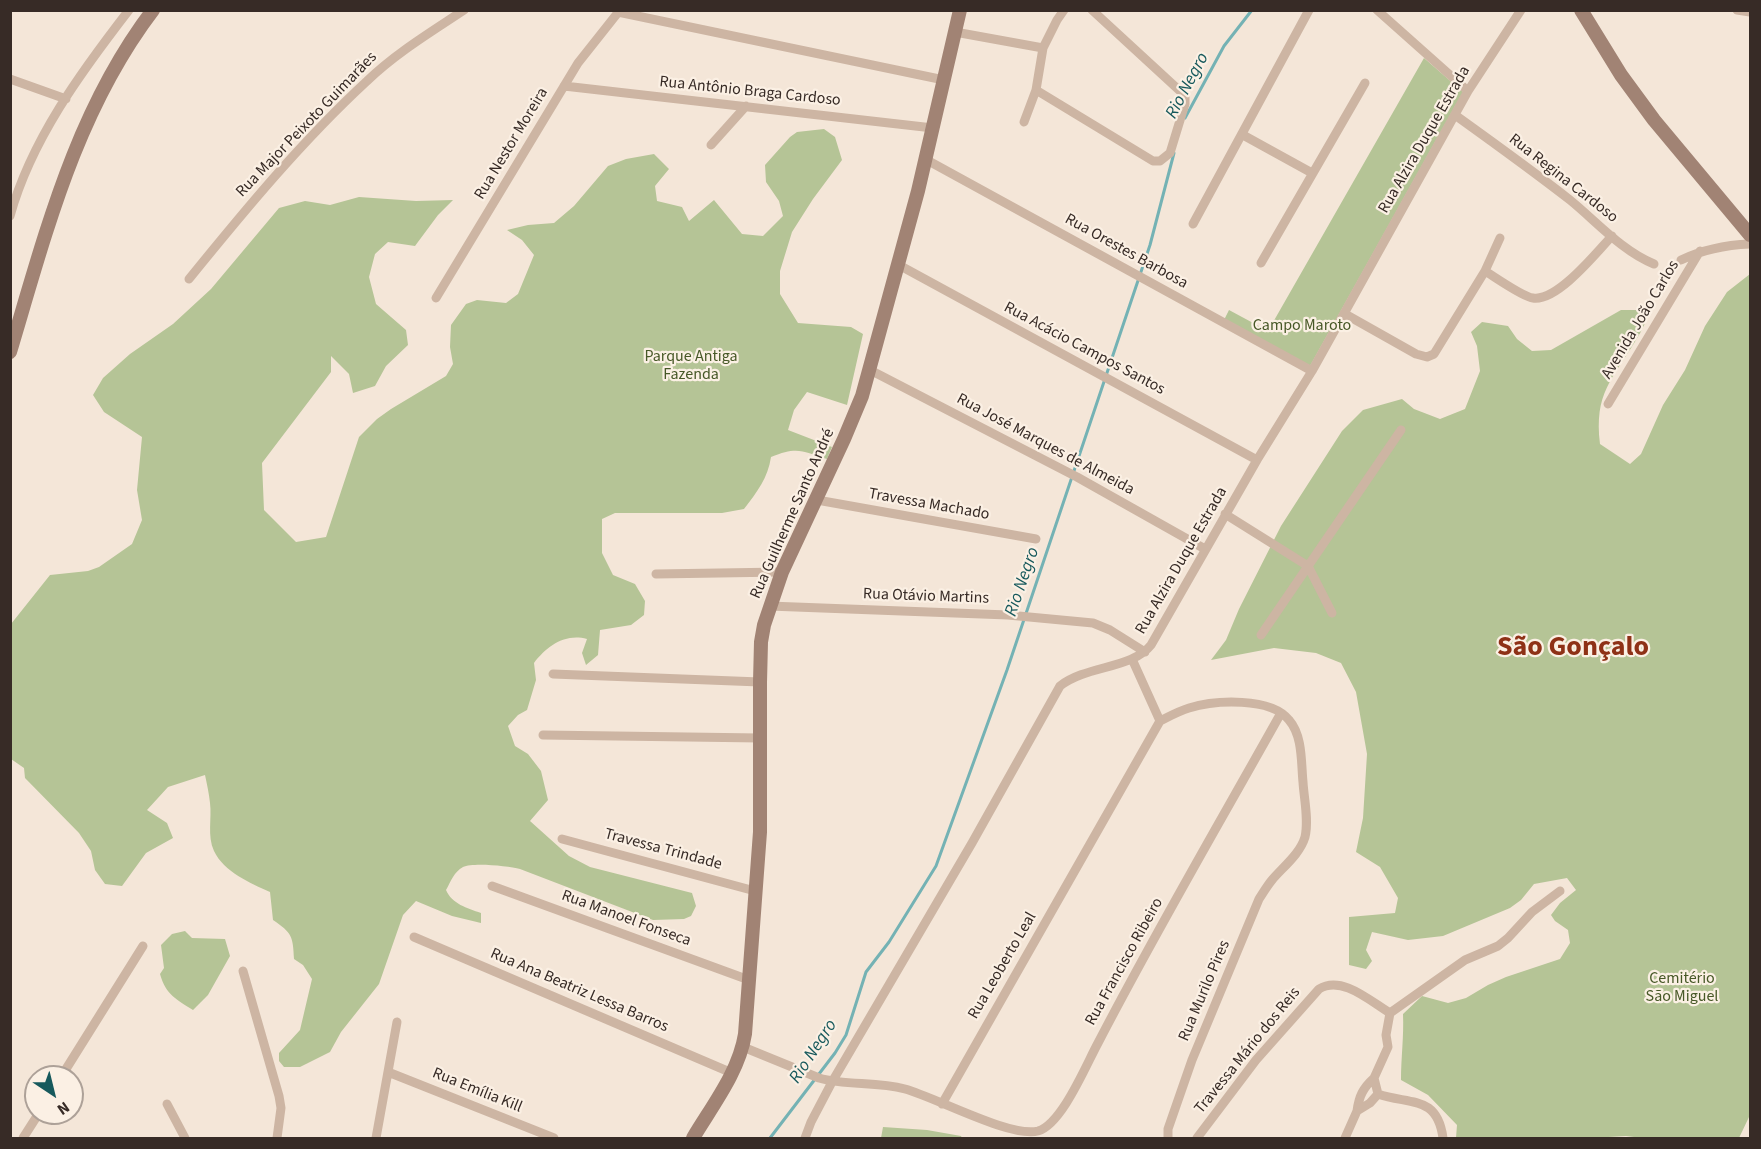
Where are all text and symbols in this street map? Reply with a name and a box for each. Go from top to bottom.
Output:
street label: Rua Major Peixoto Guimarães [232,48,382,202]
water label: Rio Negro [1162,49,1214,123]
street label: Rua Alzira Duque Estrada [1375,63,1475,217]
street label: Rua Antônio Braga Cardoso [658,73,842,111]
street label: Rua Nestor Moreira [471,85,553,203]
street label: Rua Regina Cardoso [1505,130,1621,228]
street label: Rua Orestes Barbosa [1061,210,1191,294]
street label: Avenida João Carlos [1598,257,1684,383]
street label: Rua Acácio Campos Santos [1000,298,1168,400]
park label: Campo Maroto [1253,316,1351,336]
park label: Parque Antiga Fazenda [644,347,738,385]
street label: Rua José Marques de Almeida [953,390,1137,500]
street label: Rua Guilherme Santo André [747,426,839,602]
street label: Rua Alzira Duque Estrada [1132,484,1232,638]
street label: Travessa Machado [867,485,991,525]
water label: Rio Negro [1001,545,1045,619]
street label: Rua Otávio Martins [863,585,989,609]
district label: São Gonçalo [1497,632,1649,666]
street label: Travessa Trindade [602,825,724,875]
street label: Rua Manoel Fonseca [559,887,693,951]
street label: Rua Francisco Ribeiro [1082,895,1168,1029]
street label: Rua Leoberto Leal [965,909,1041,1023]
street label: Rua Murilo Pires [1175,938,1235,1044]
street label: Rua Ana Beatriz Lessa Barros [487,945,671,1037]
park label: Cemitério São Miguel [1646,969,1718,1007]
street label: Travessa Mário dos Reis [1191,984,1305,1118]
water label: Rio Negro [785,1016,843,1088]
street label: Rua Emília Kill [429,1064,525,1118]
north arrow [24,1065,84,1125]
text: N [53,1096,74,1120]

